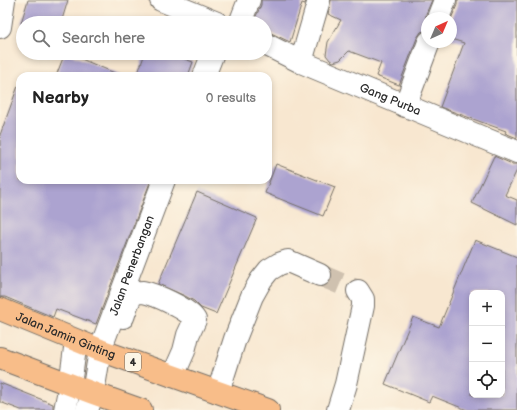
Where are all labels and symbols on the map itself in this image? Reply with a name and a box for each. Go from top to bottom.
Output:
north arrow [421,12,457,48]
street label: Gang Purba [357,80,423,119]
street label: Jalan Penerbangan [107,213,158,318]
street label: Jalan Jamin Ginting [14,309,117,363]
road number: 4 [125,353,141,371]

